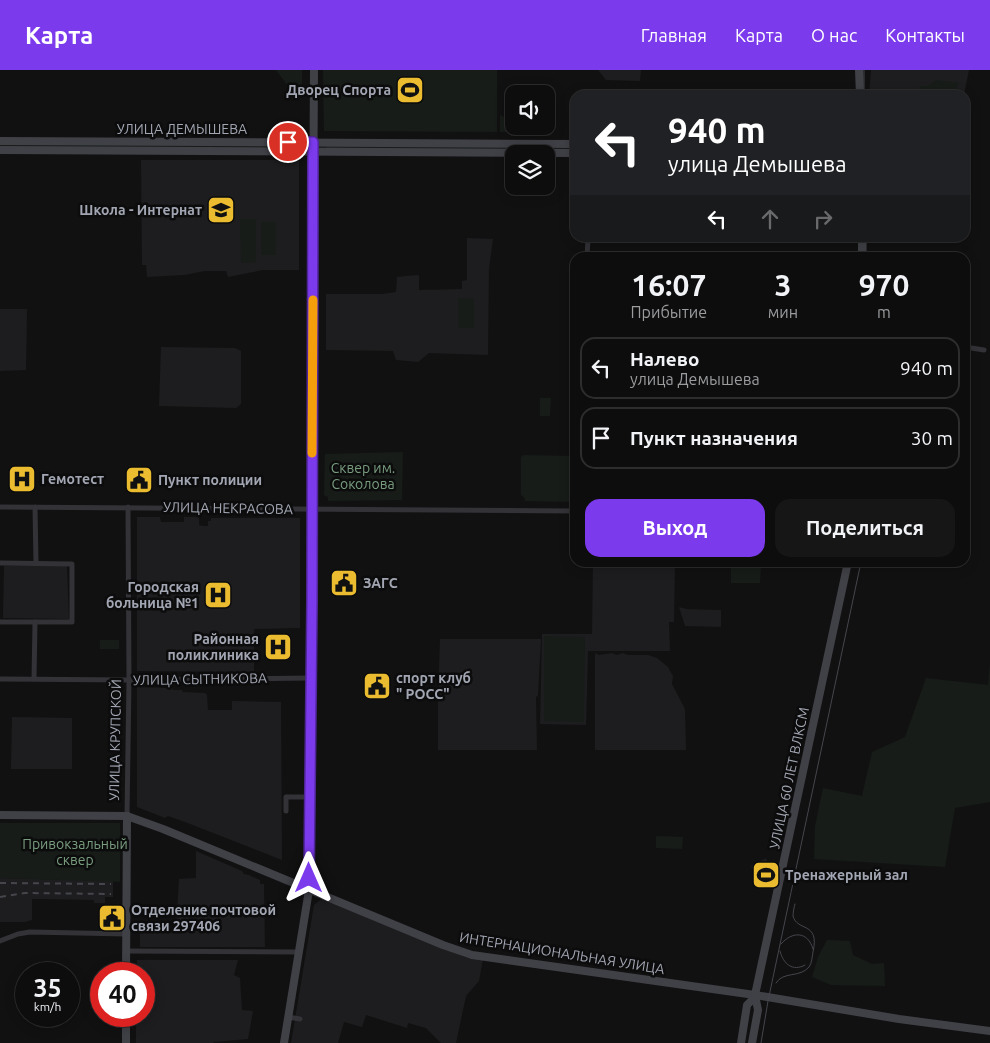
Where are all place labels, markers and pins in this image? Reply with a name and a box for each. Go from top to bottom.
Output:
sports icon: Дворец Спорта [395,75,425,105]
place label: Дворец Спорта [286,82,391,98]
pin [267,121,309,163]
school or university icon: Школа - Интернат [206,195,236,225]
place label: Школа - Интернат [79,202,202,218]
hospital icon: Гемотест [7,464,37,494]
public building icon: Пункт полиции [124,465,154,495]
place label: Гемотест [41,471,104,487]
place label: Пункт полиции [158,472,262,488]
public building icon: ЗАГС [329,568,359,598]
place label: ЗАГС [363,575,398,591]
place label: Городская больница №1 [106,579,199,611]
hospital icon: Городская больница №1 [203,580,233,610]
place label: Районная поликлиника [167,631,259,663]
hospital icon: Районная поликлиника [263,632,293,662]
place label: спорт клуб " РОСС" [396,670,471,702]
public building icon: спорт клуб " РОСС" [362,671,392,701]
sports icon: Тренажерный зал [751,860,781,890]
place label: Тренажерный зал [785,867,908,883]
place label: Отделение почтовой связи 297406 [131,902,276,934]
public building icon: Отделение почтовой связи 297406 [97,903,127,933]

